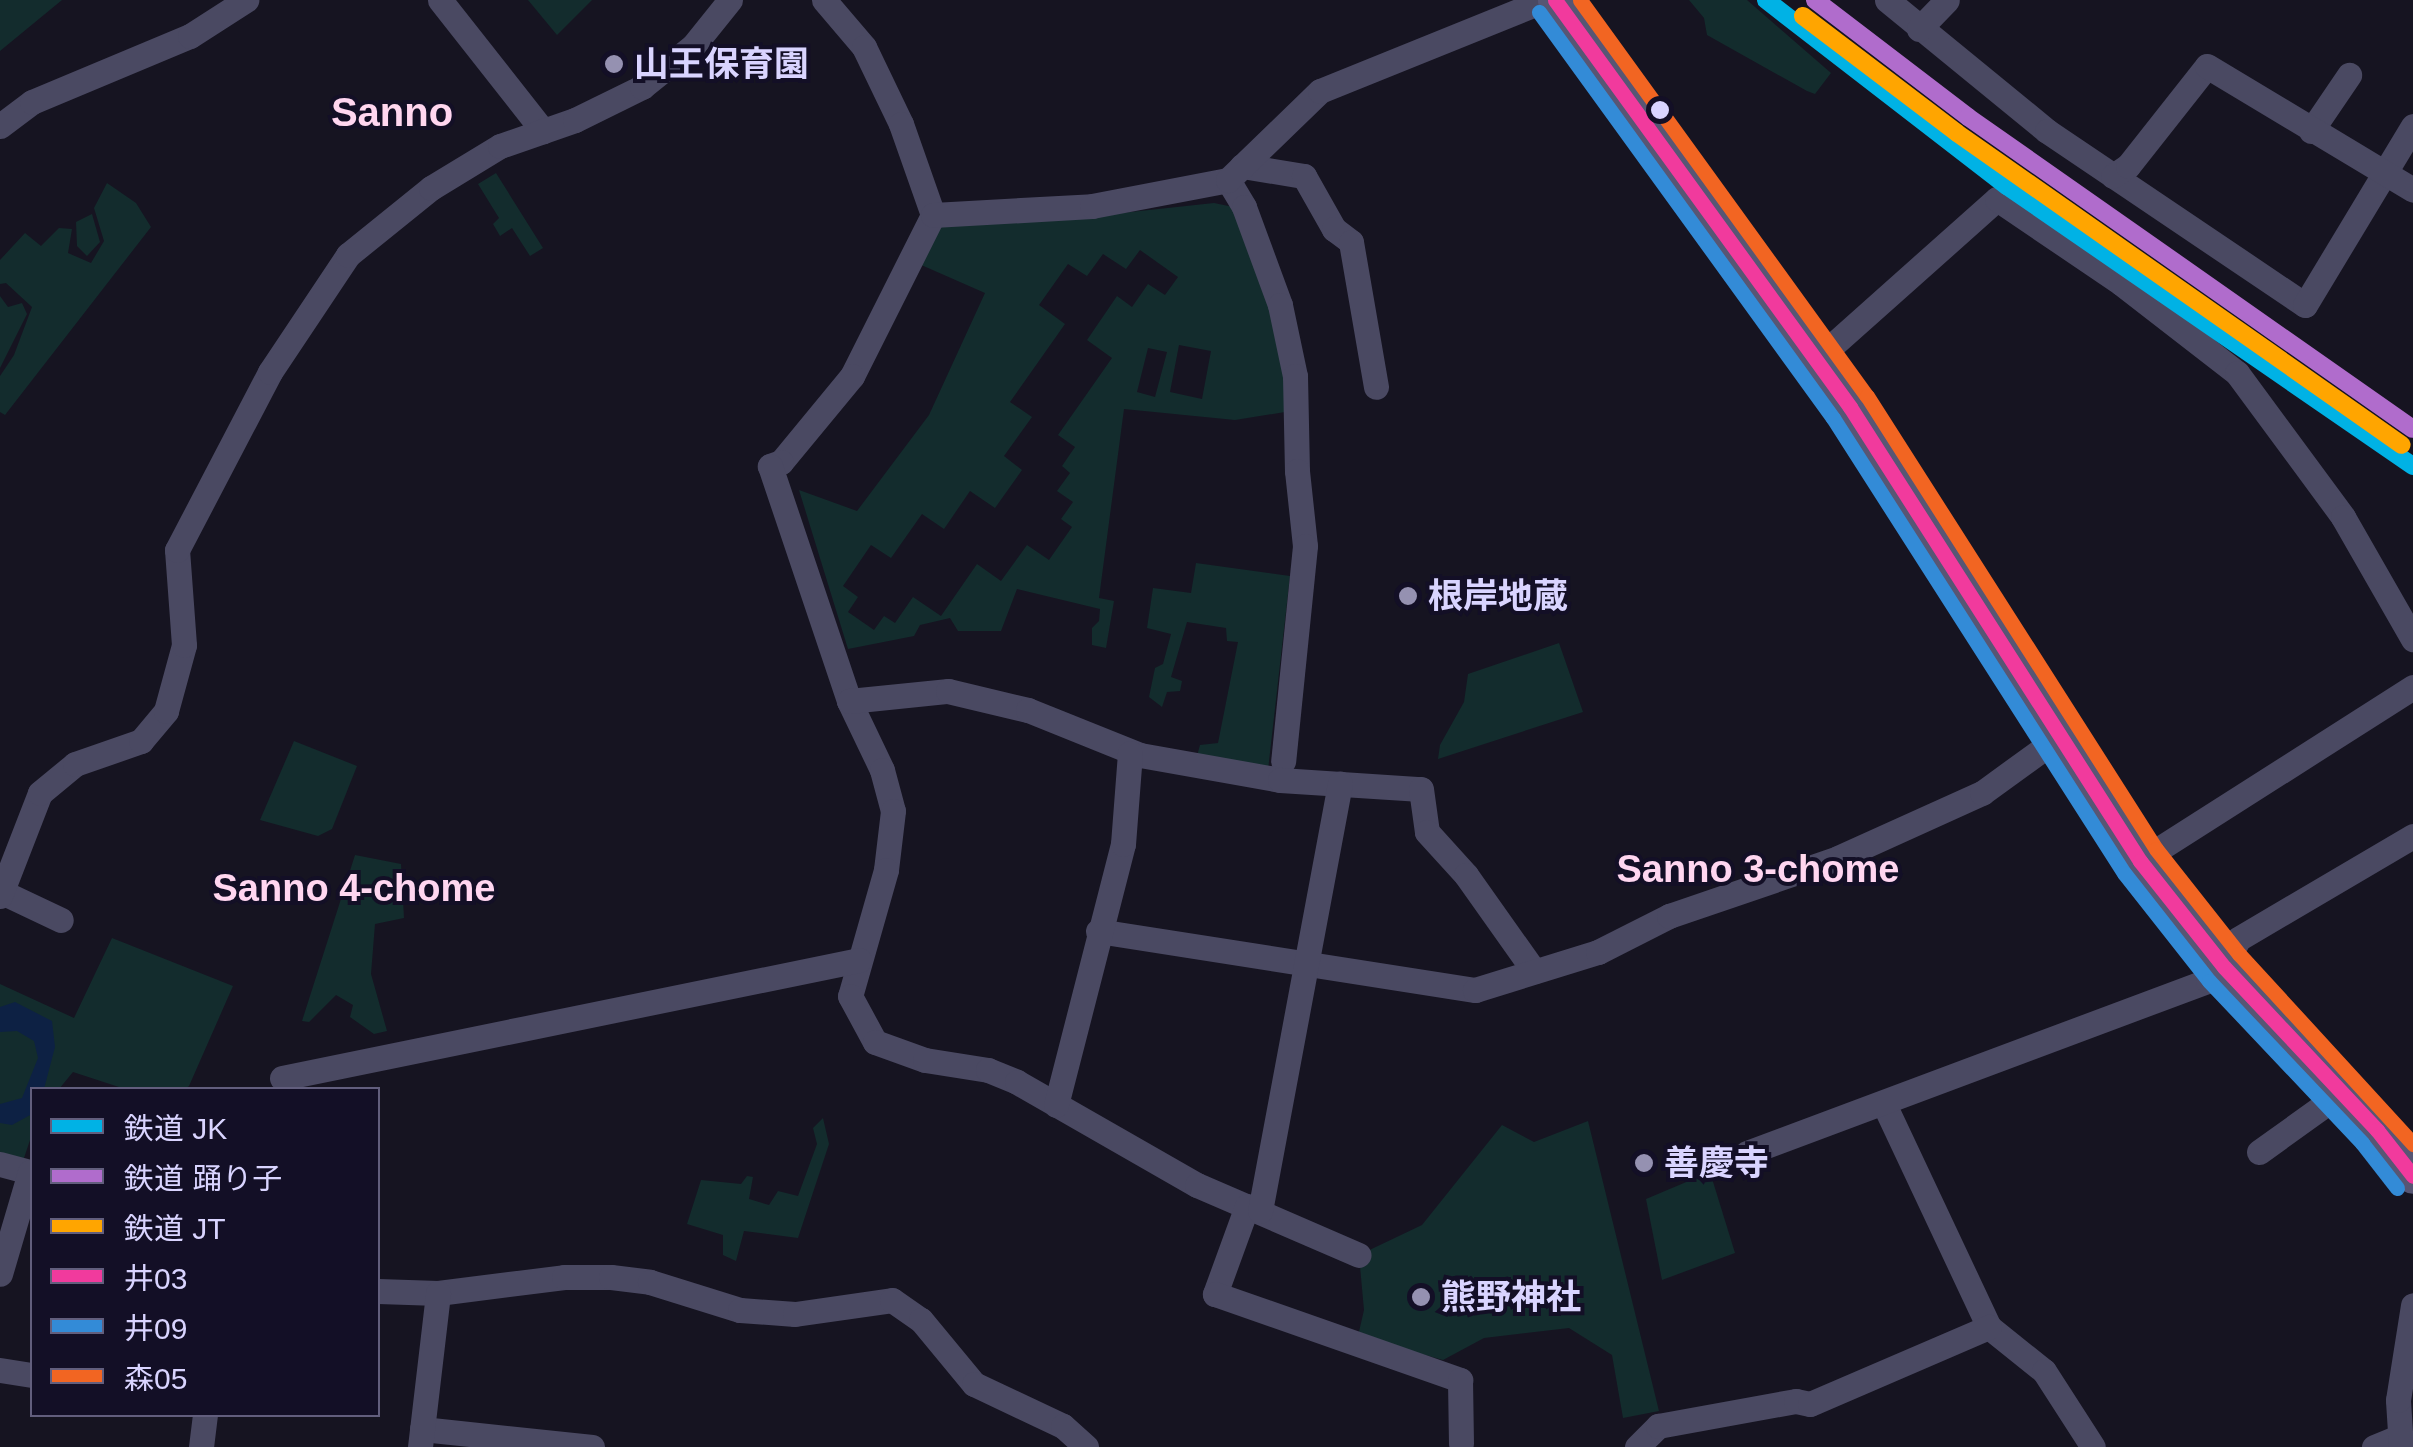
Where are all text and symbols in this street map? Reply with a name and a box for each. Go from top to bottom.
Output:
place label: 山王保育園 [634,43,809,85]
marker: 山王保育園 [603,53,625,75]
district label: Sanno [331,88,453,136]
unlabelled marker [1650,100,1670,120]
place label: 根岸地蔵 [1428,575,1568,617]
marker: 根岸地蔵 [1397,585,1419,607]
district label: Sanno 3-chome [1617,847,1899,893]
district label: Sanno 4-chome [213,866,495,912]
legend [30,1087,380,1417]
text: 鉄道 JK [124,1112,227,1145]
place label: 善慶寺 [1664,1142,1769,1184]
marker: 善慶寺 [1633,1152,1655,1174]
text: 鉄道 踊り子 [124,1162,282,1195]
text: 鉄道 JT [124,1212,226,1245]
text: 井03 [124,1262,187,1295]
place label: 熊野神社 [1441,1276,1581,1318]
marker: 熊野神社 [1410,1286,1432,1308]
text: 井09 [124,1312,187,1345]
text: 森05 [124,1362,187,1395]

